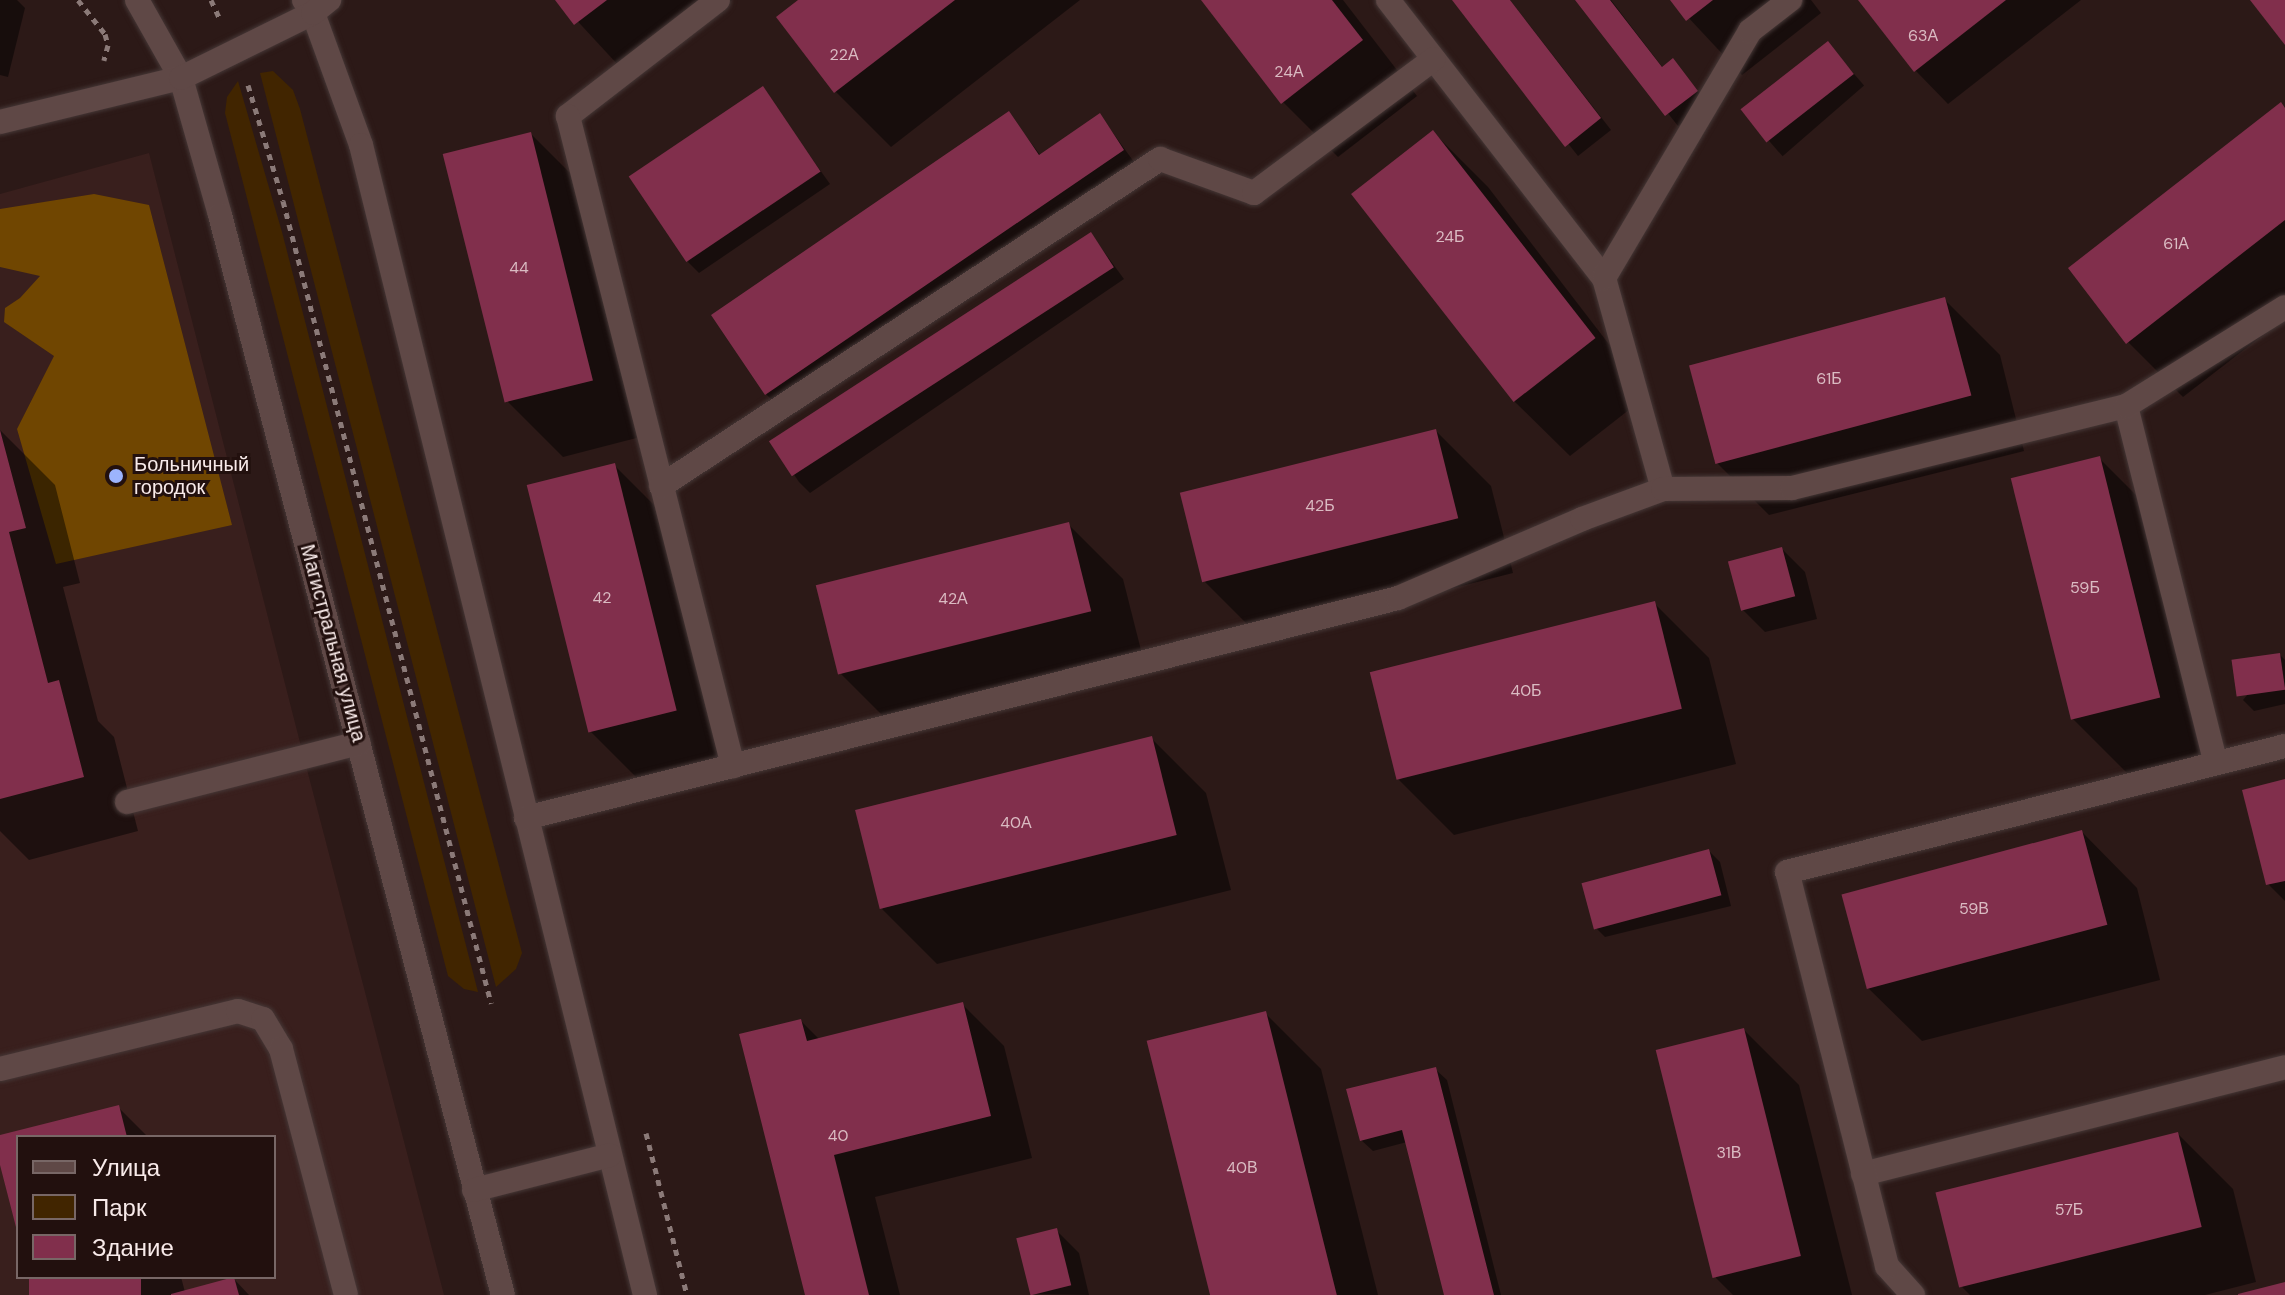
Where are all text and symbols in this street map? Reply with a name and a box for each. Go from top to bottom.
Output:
house number: 63А [1908,26,1938,46]
house number: 22А [829,45,859,65]
house number: 24А [1274,62,1304,82]
house number: 24Б [1435,227,1465,247]
house number: 61А [2163,234,2189,254]
house number: 44 [509,258,529,278]
house number: 61Б [1816,369,1842,389]
place label: Больничный городок [134,452,249,499]
marker: Больничный городок [105,465,127,487]
house number: 42Б [1305,496,1335,516]
street label: Магистральная улица [295,542,371,744]
house number: 59Б [2070,578,2100,598]
house number: 42 [593,588,611,608]
house number: 42А [938,589,968,609]
house number: 40Б [1510,681,1542,701]
house number: 40А [1000,813,1032,833]
house number: 59В [1959,899,1989,919]
house number: 40 [828,1126,848,1146]
legend [16,1135,276,1279]
house number: 31В [1717,1143,1741,1163]
text: Улица [92,1152,160,1183]
house number: 40В [1226,1158,1258,1178]
text: Парк [92,1192,146,1223]
house number: 57Б [2055,1200,2083,1220]
text: Здание [92,1232,174,1263]

